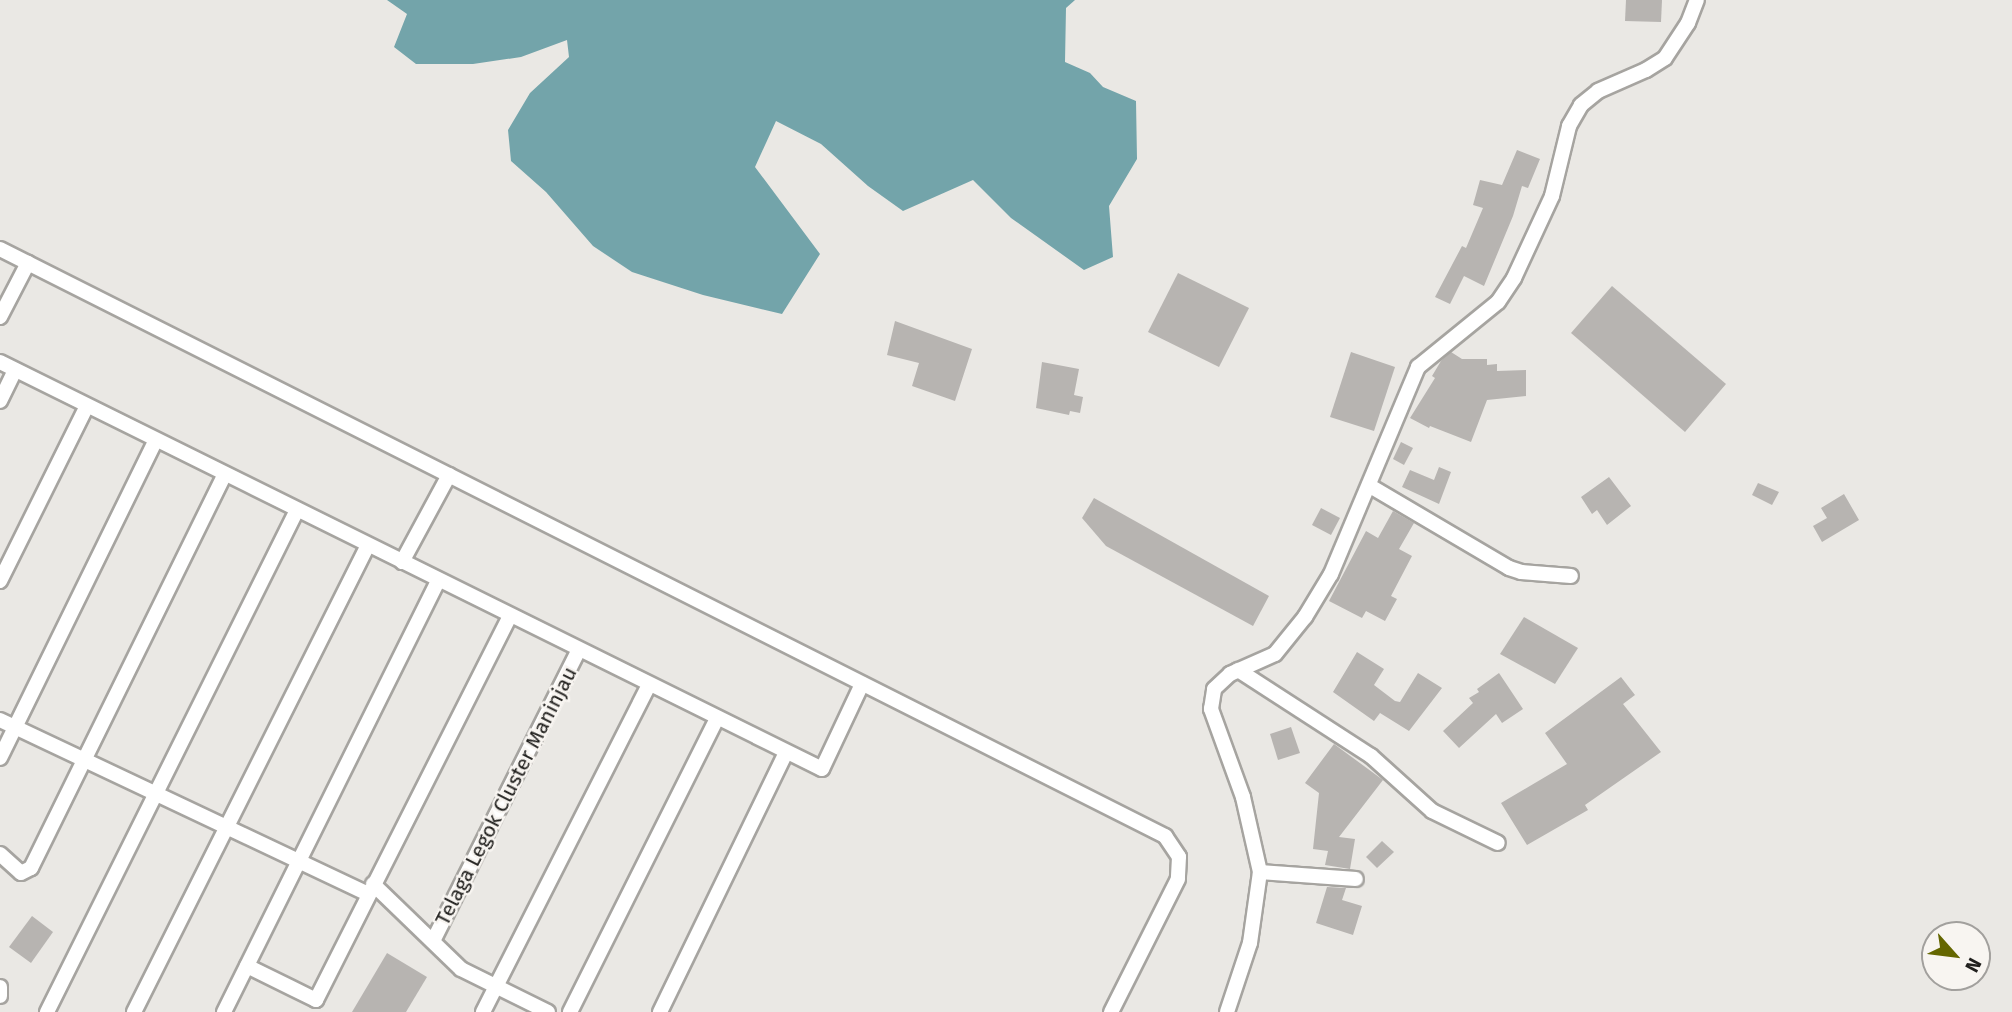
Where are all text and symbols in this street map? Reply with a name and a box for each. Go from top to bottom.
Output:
street label: Telaga Legok Cluster Maninjau [430,663,582,929]
north arrow [1921,921,1991,991]
text: N [1960,954,1986,976]

